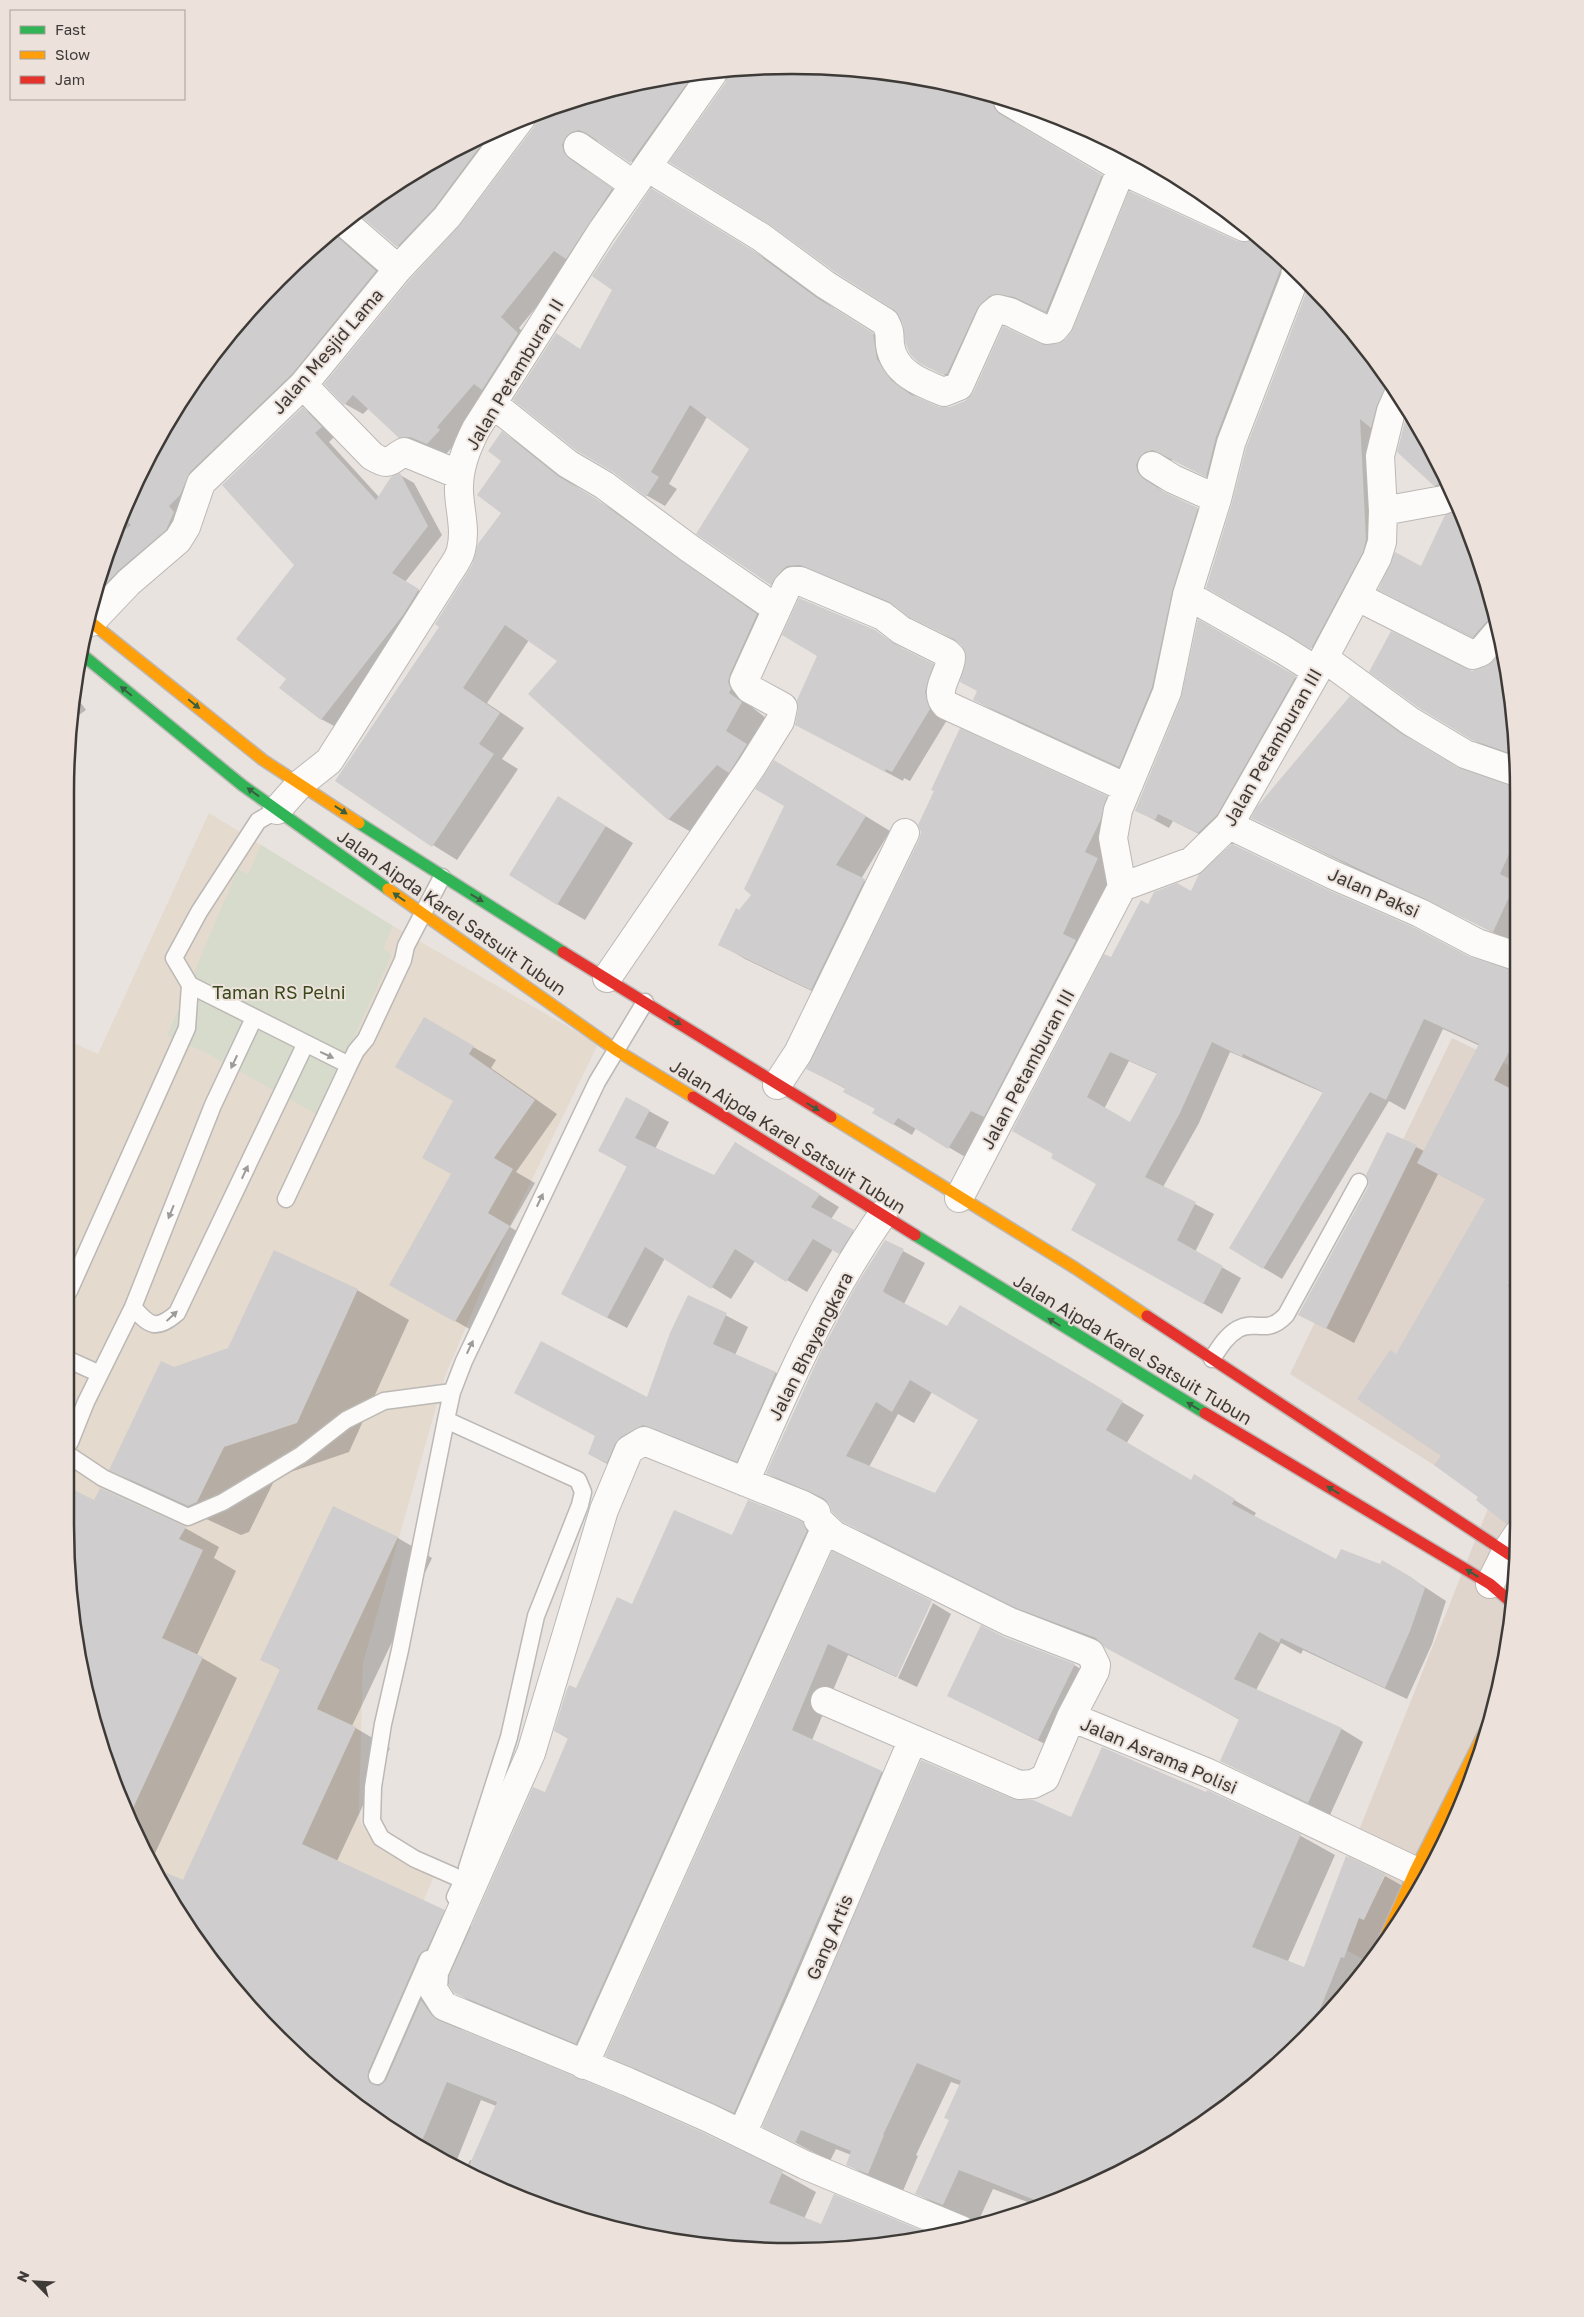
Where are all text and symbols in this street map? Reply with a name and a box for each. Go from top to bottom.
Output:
legend [10,10,185,100]
text: Fast [55,20,86,38]
text: Slow [55,45,90,63]
text: Jam [55,70,85,88]
street label: Jalan Mesjid Lama [267,284,387,418]
street label: Jalan Petamburan II [460,294,568,454]
street label: Jalan Petamburan III [1218,664,1326,830]
one-way arrow [120,685,133,696]
one-way arrow [187,699,200,710]
one-way arrow [246,788,259,798]
one-way arrow [334,806,347,815]
street label: Jalan Aipda Karel Satsuit Tubun [333,824,571,1000]
street label: Jalan Paksi [1325,862,1423,922]
one-way arrow [392,892,406,902]
one-way arrow [471,894,484,903]
park label: Taman RS Pelni [212,981,346,1003]
street label: Jalan Petamburan III [975,985,1079,1153]
one-way arrow [668,1016,681,1026]
one-way arrow [320,1051,334,1059]
street label: Jalan Aipda Karel Satsuit Tubun [666,1054,910,1218]
one-way arrow [229,1055,237,1069]
one-way arrow [806,1103,819,1112]
one-way arrow [241,1165,249,1179]
one-way arrow [536,1193,545,1208]
one-way arrow [166,1205,174,1219]
street label: Jalan Bhayangkara [763,1268,857,1424]
street label: Jalan Aipda Karel Satsuit Tubun [1010,1269,1256,1429]
one-way arrow [165,1311,178,1322]
one-way arrow [1048,1317,1061,1327]
one-way arrow [467,1340,475,1354]
one-way arrow [1187,1402,1200,1411]
one-way arrow [1326,1485,1339,1494]
one-way arrow [1465,1569,1478,1578]
street label: Jalan Asrama Polisi [1077,1712,1241,1798]
street label: Gang Artis [801,1891,857,1983]
north arrow [10,2257,60,2307]
text: N [13,2268,33,2285]

